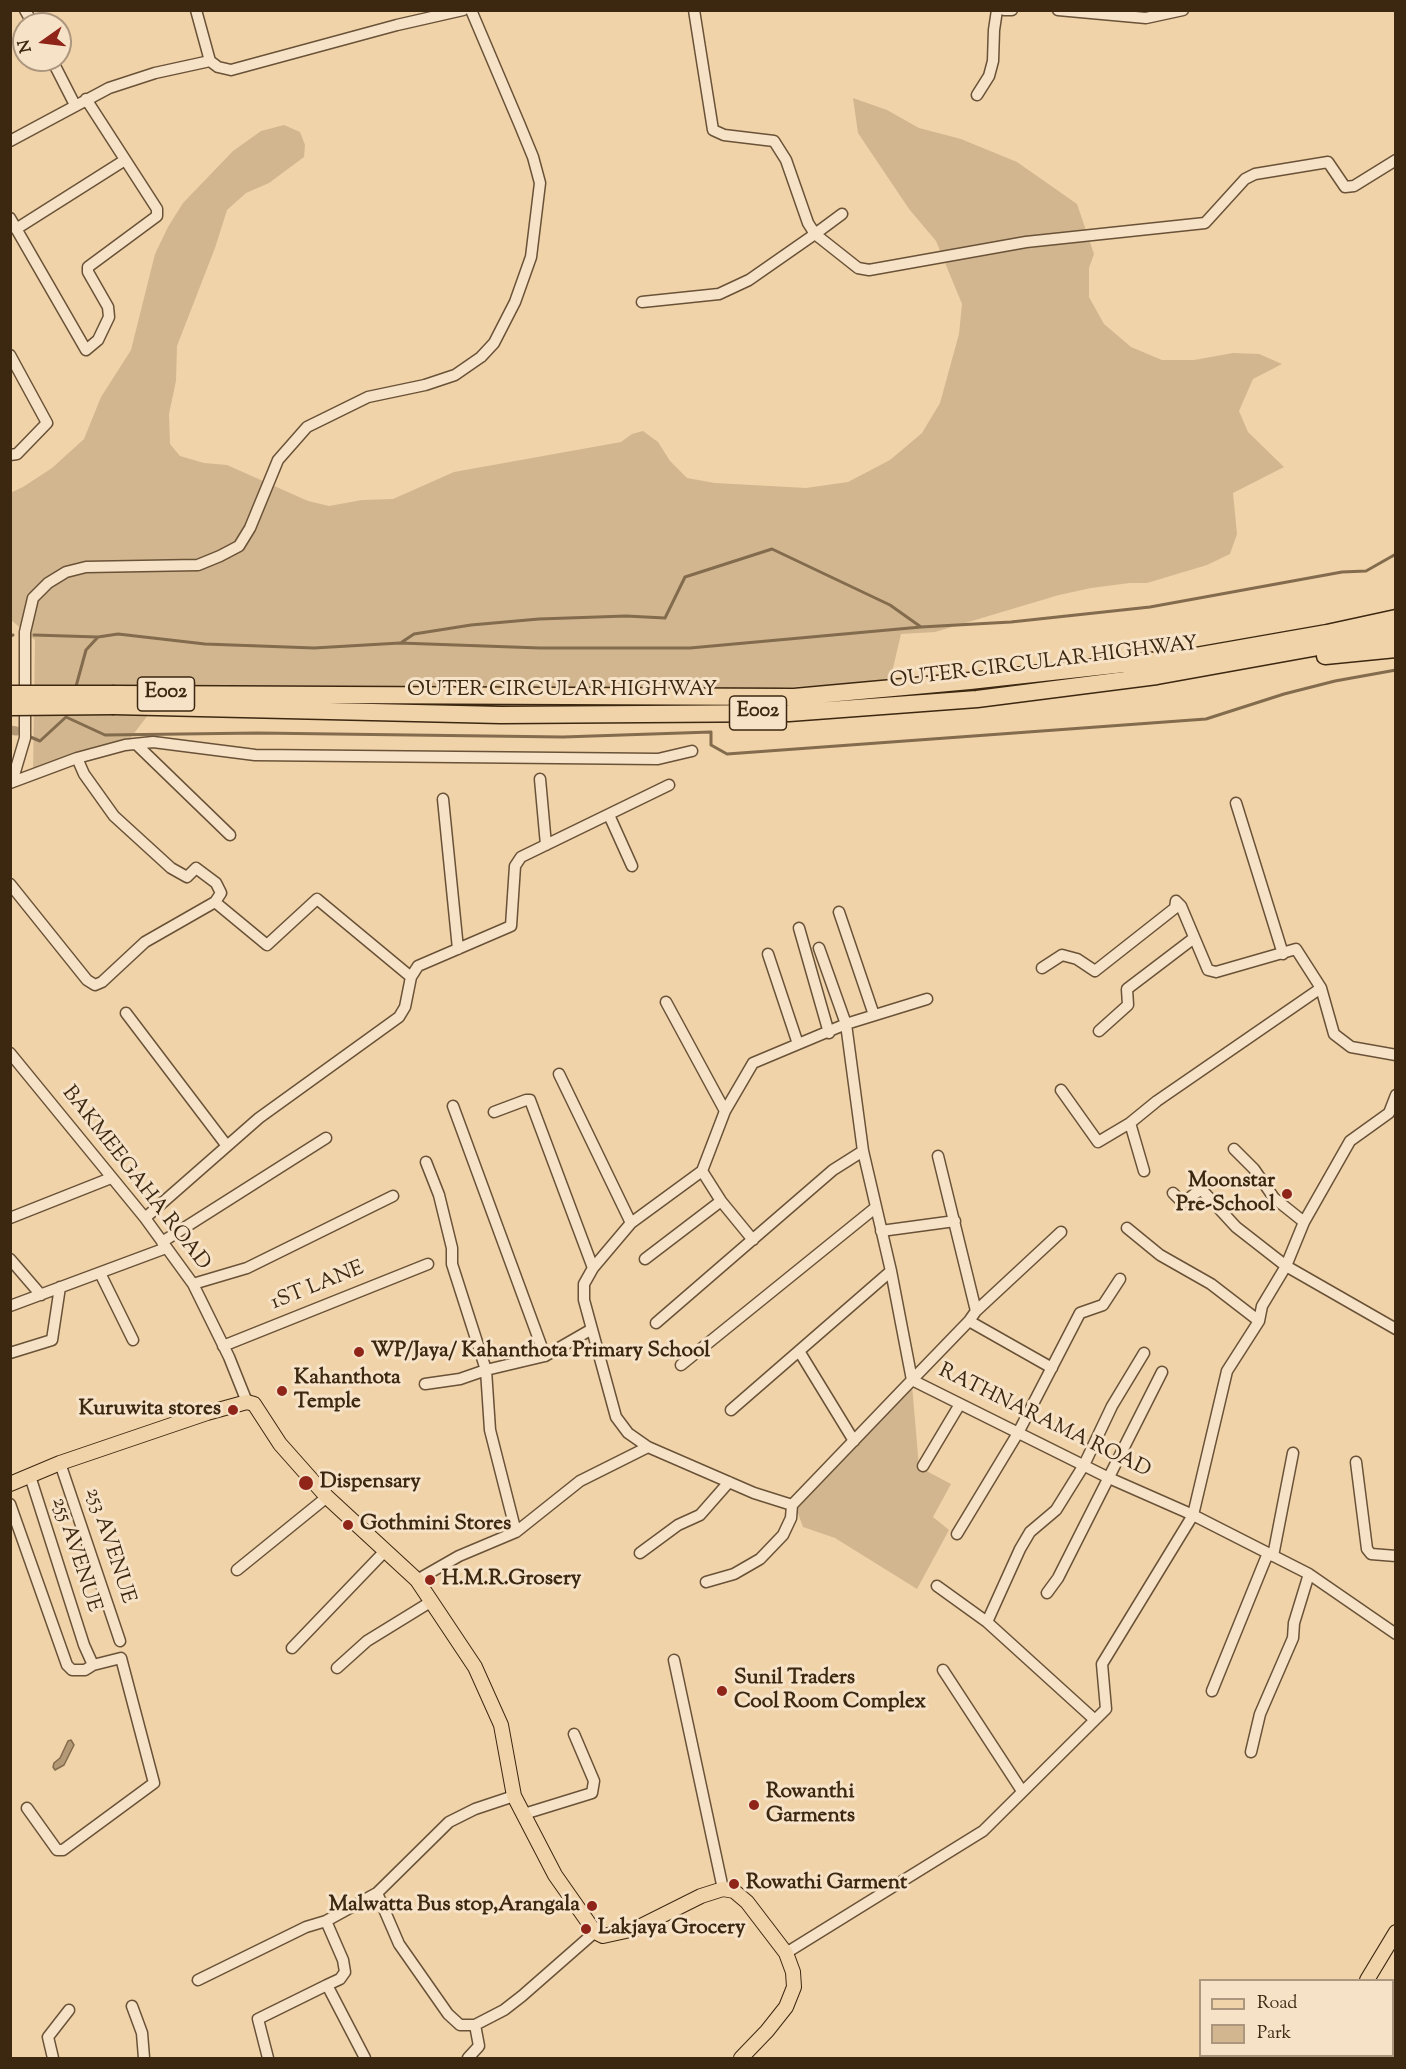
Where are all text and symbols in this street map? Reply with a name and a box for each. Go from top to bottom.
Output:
north arrow [12,12,72,72]
text: N [13,37,39,55]
street label: OUTER CIRCULAR HIGHWAY [889,633,1199,695]
road number: E002 [138,677,195,711]
street label: OUTER CIRCULAR HIGHWAY [407,678,717,704]
road number: E002 [730,696,786,730]
street label: BAKMEEGAHA ROAD [55,1082,215,1276]
place label: Moonstar Pre-School [1176,1169,1275,1219]
marker: Moonstar Pre-School [1280,1187,1294,1201]
street label: 1ST LANE [268,1257,368,1317]
place label: WP/Jaya/ Kahanthota Primary School [371,1339,710,1365]
marker: WP/Jaya/ Kahanthota Primary School [352,1345,366,1359]
street label: RATHNARAMA ROAD [934,1360,1154,1484]
place label: Kahanthota Temple [294,1366,401,1416]
marker: Kahanthota Temple [275,1384,289,1398]
place label: Kuruwita stores [79,1397,221,1423]
marker: Kuruwita stores [226,1403,240,1417]
place label: Dispensary [320,1470,421,1496]
marker: Dispensary [297,1474,315,1492]
street label: 253 AVENUE [78,1485,140,1607]
street label: 255 AVENUE [45,1494,105,1616]
place label: Gothmini Stores [360,1512,511,1538]
marker: Gothmini Stores [341,1518,355,1532]
place label: H.M.R.Grosery [442,1567,581,1593]
marker: H.M.R.Grosery [423,1573,437,1587]
place label: Sunil Traders Cool Room Complex [734,1666,926,1716]
marker: Sunil Traders Cool Room Complex [715,1684,729,1698]
place label: Rowanthi Garments [766,1780,855,1830]
marker: Rowanthi Garments [747,1798,761,1812]
place label: Rowathi Garment [746,1871,907,1897]
marker: Rowathi Garment [727,1877,741,1891]
place label: Malwatta Bus stop,Arangala [329,1893,580,1919]
marker: Malwatta Bus stop,Arangala [585,1899,599,1913]
place label: Lakjaya Grocery [598,1916,745,1942]
marker: Lakjaya Grocery [579,1922,593,1936]
legend [1199,1979,1394,2057]
text: Road [1257,1991,1297,2017]
text: Park [1257,2021,1291,2047]

